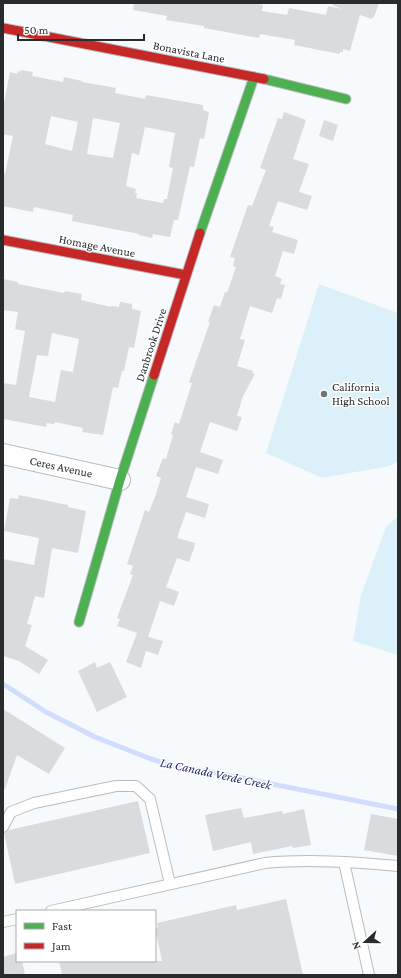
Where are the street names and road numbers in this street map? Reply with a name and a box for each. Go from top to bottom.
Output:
street label: Bonavista Lane [152,38,226,66]
street label: Homage Avenue [58,232,136,260]
street label: Danbrook Drive [133,307,169,383]
street label: Ceres Avenue [28,454,94,480]

